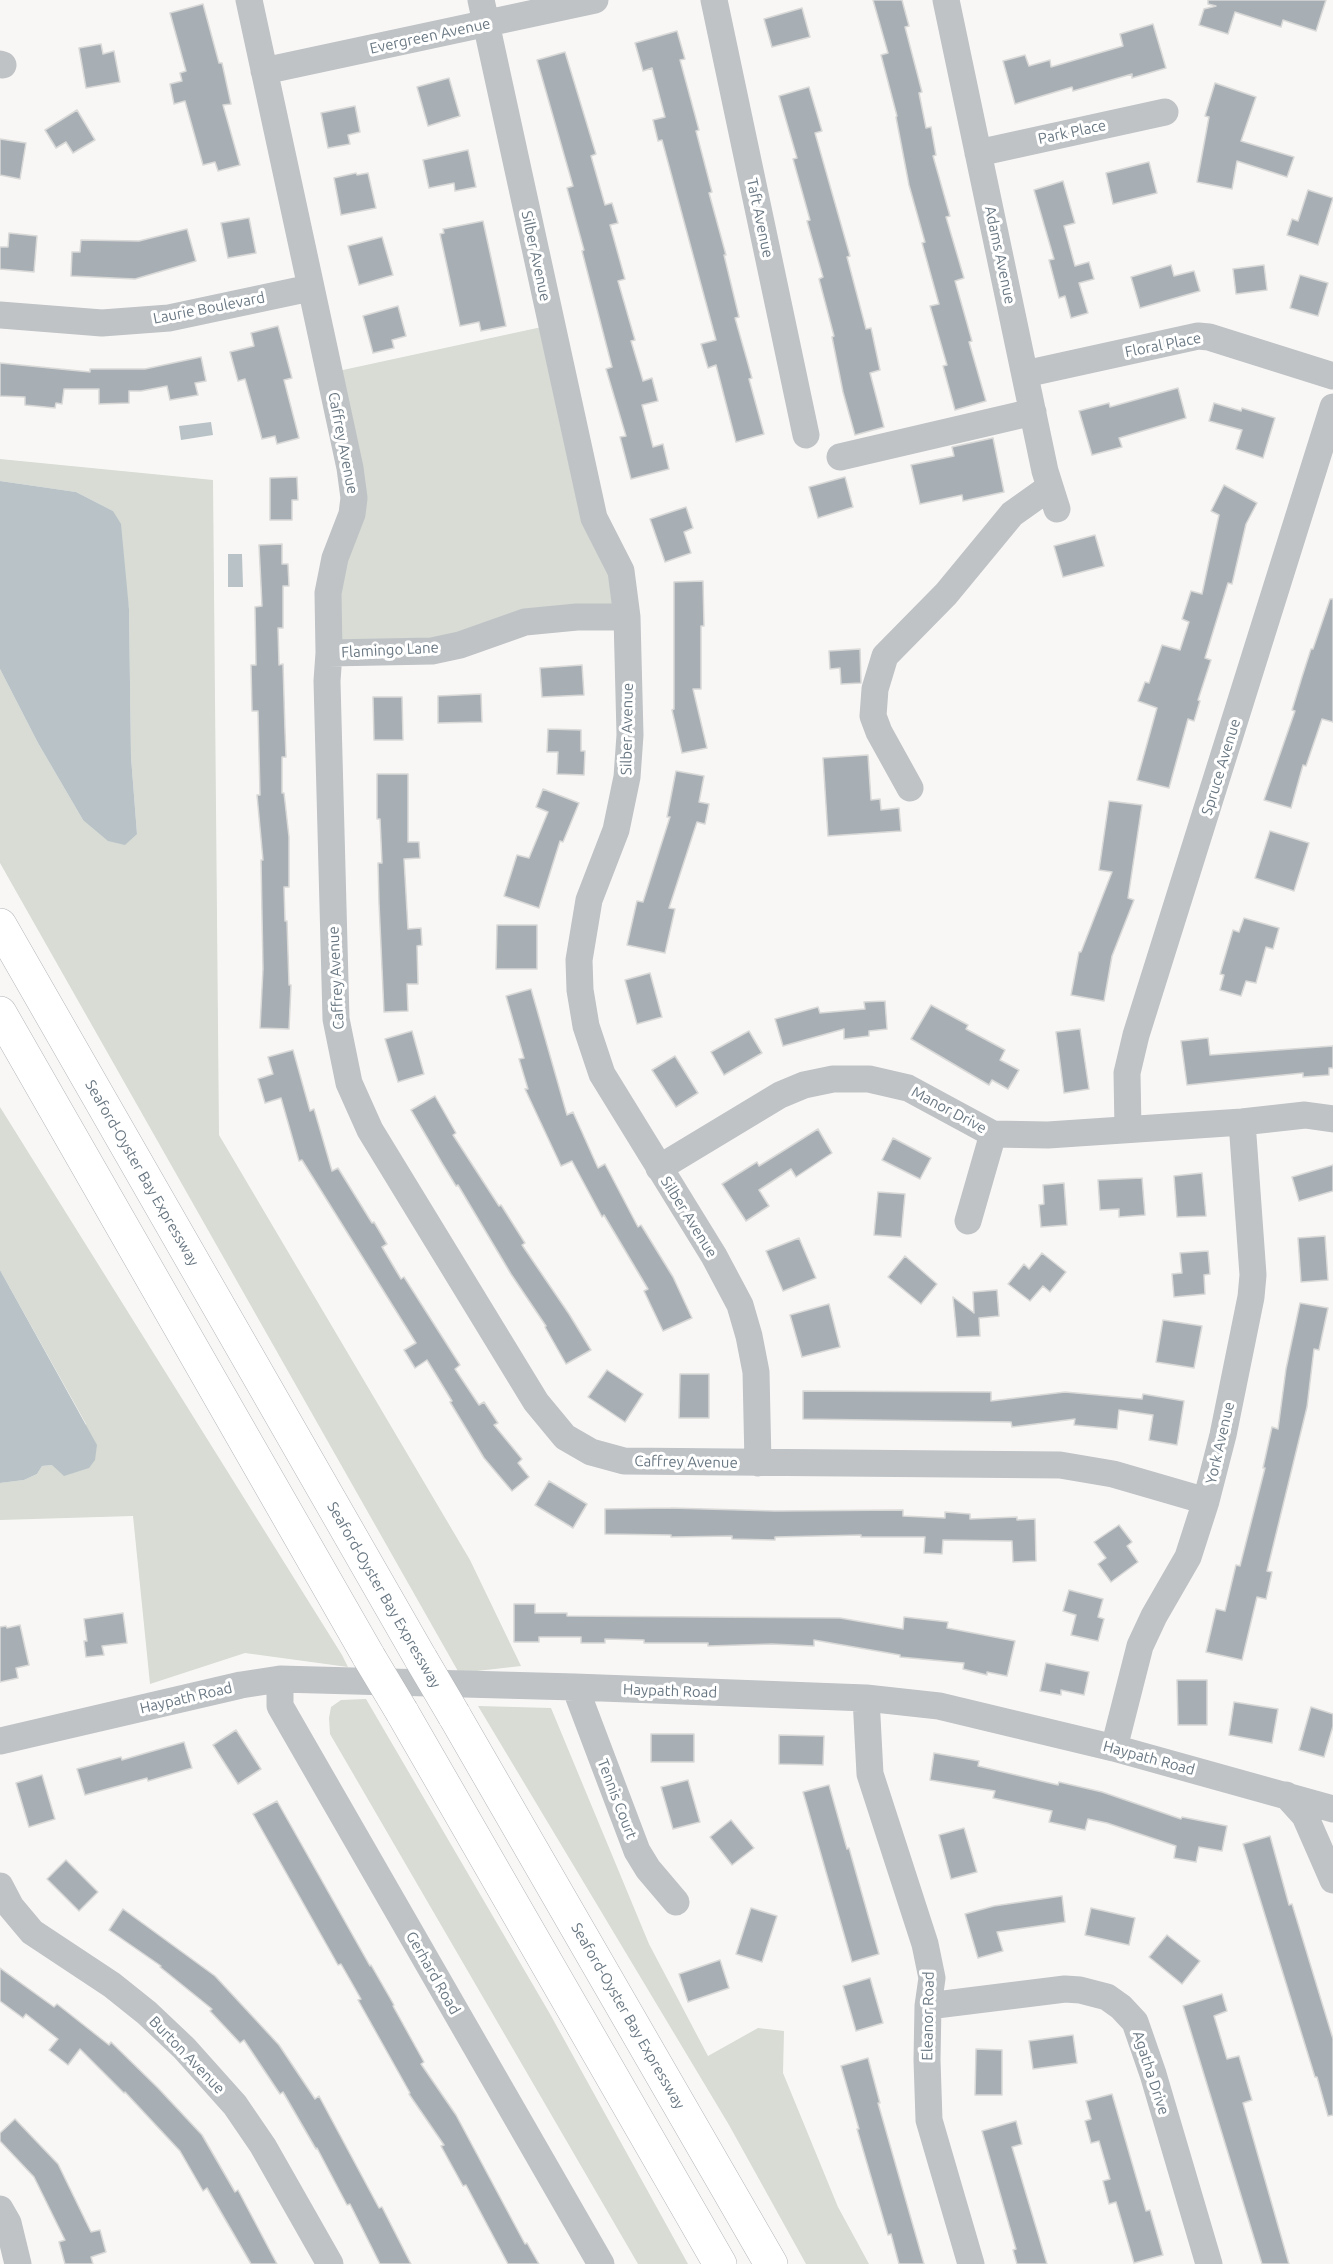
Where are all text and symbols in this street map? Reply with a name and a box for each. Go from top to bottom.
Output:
street label: Evergreen Avenue [368,14,492,58]
street label: Park Place [1036,116,1108,148]
street label: Taft Avenue [743,176,777,260]
street label: Adams Avenue [981,204,1019,306]
street label: Silber Avenue [518,209,554,303]
street label: Laurie Boulevard [152,288,266,328]
street label: Floral Place [1123,329,1203,361]
street label: Caffrey Avenue [324,390,362,496]
street label: Flamingo Lane [341,638,439,662]
street label: Silber Avenue [617,683,637,775]
street label: Spruce Avenue [1198,717,1244,817]
street label: Caffrey Avenue [324,926,348,1030]
street label: Seaford-Oyster Bay Expressway [81,1077,203,1269]
street label: Manor Drive [908,1083,990,1137]
street label: Silber Avenue [657,1173,721,1261]
street label: York Avenue [1202,1400,1238,1486]
street label: Caffrey Avenue [634,1452,738,1472]
street label: Seaford-Oyster Bay Expressway [323,1499,445,1691]
street label: Haypath Road [138,1679,234,1717]
street label: Haypath Road [623,1680,717,1702]
street label: Haypath Road [1101,1737,1197,1779]
street label: Tennis Court [593,1756,641,1842]
street label: Seaford-Oyster Bay Expressway [567,1920,689,2112]
street label: Gerhard Road [402,1928,464,2018]
street label: Eleanor Road [918,1971,938,2061]
street label: Burton Avenue [145,2012,229,2098]
street label: Agatha Drive [1129,2029,1173,2117]

